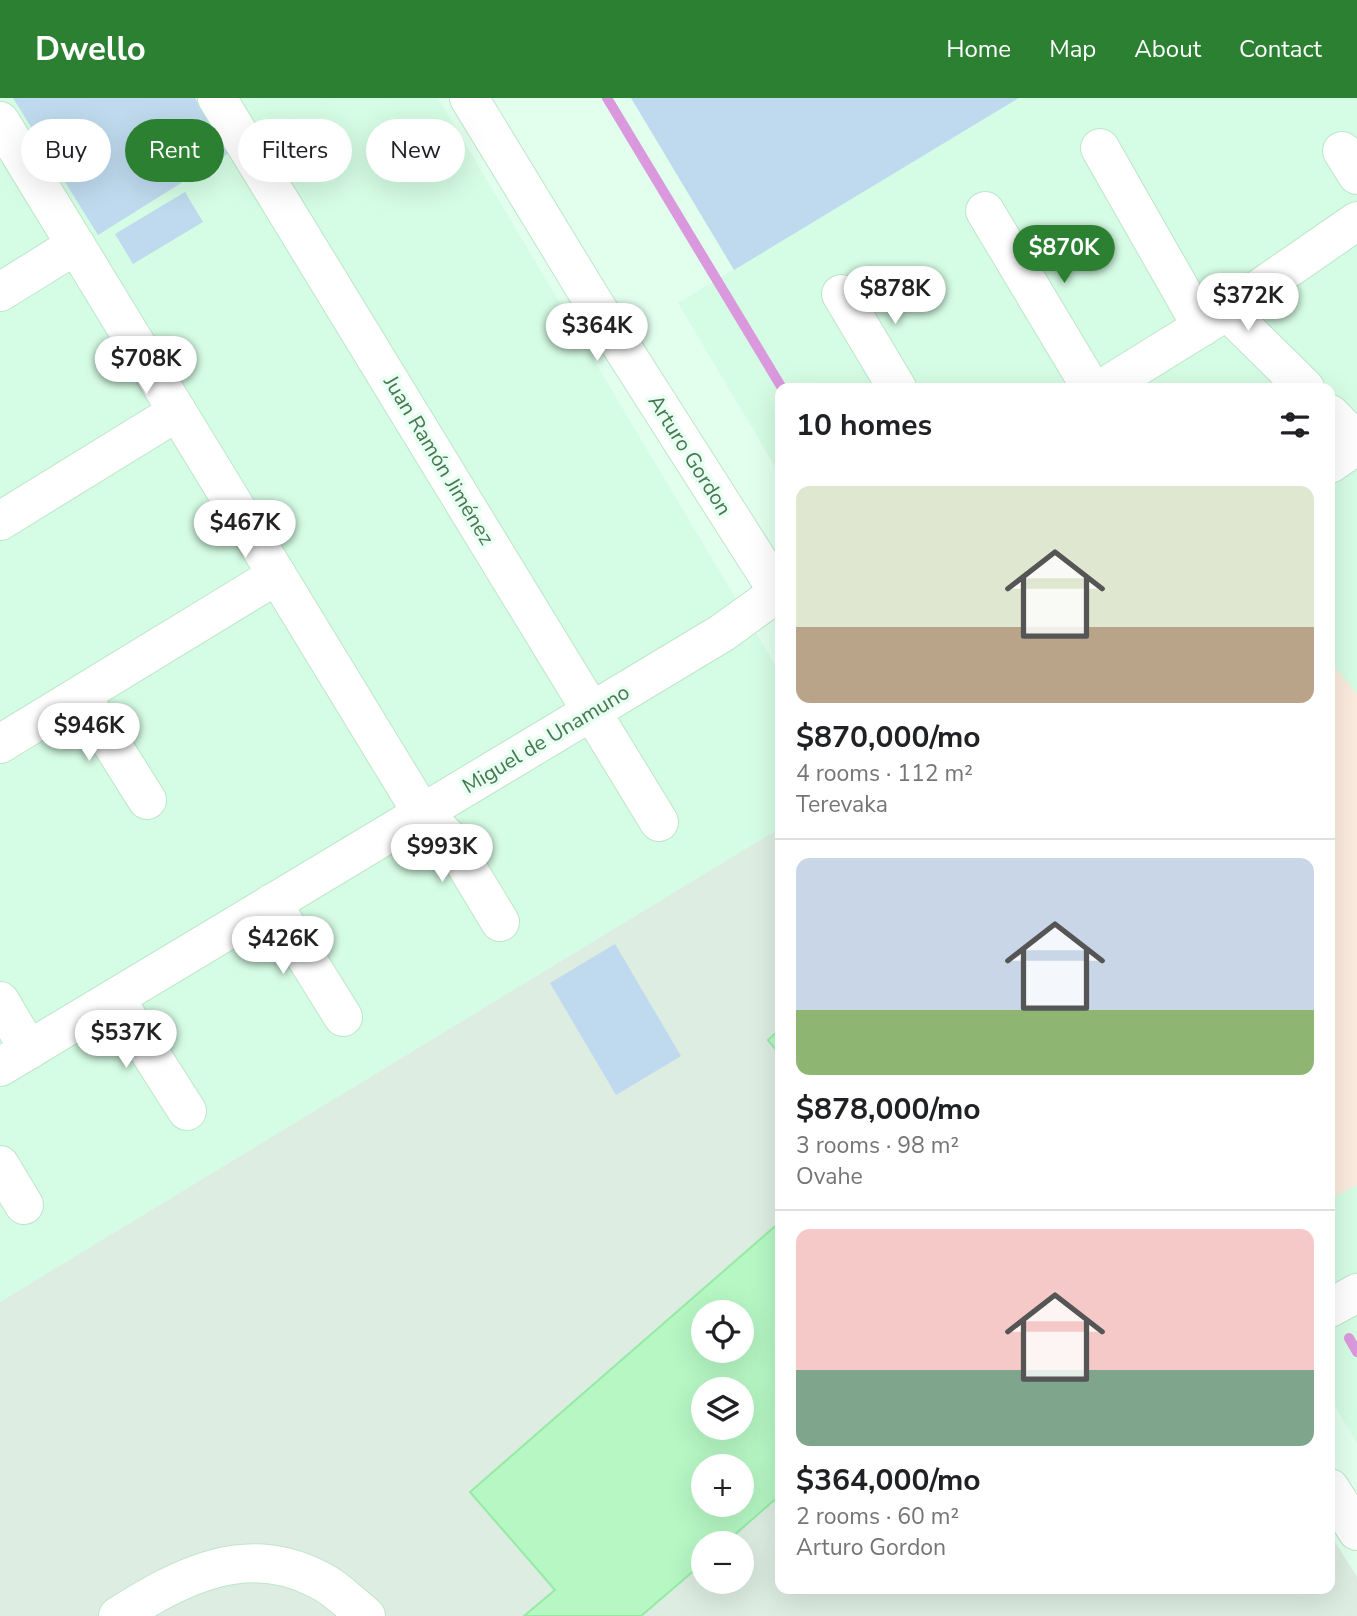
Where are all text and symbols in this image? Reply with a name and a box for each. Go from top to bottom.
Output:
text: Dwello [35,27,146,72]
text: Home [946,33,1011,65]
text: Map [1049,33,1096,65]
text: About [1134,33,1201,65]
text: Contact [1239,33,1322,65]
chip: Buy [21,119,111,182]
chip: Rent [125,119,224,182]
chip: Filters [238,119,352,182]
chip: New [366,119,465,182]
pin: $870K [1015,226,1113,285]
text: $870K [1029,232,1099,263]
pin: $878K [846,266,944,326]
text: $878K [860,273,930,304]
pin: $372K [1199,274,1297,333]
text: $372K [1213,280,1283,311]
pin: $364K [548,303,646,363]
text: $364K [562,310,632,341]
pin: $708K [97,336,195,396]
text: $708K [111,343,181,374]
street label: Juan Ramón Jiménez [377,369,501,550]
street label: Arturo Gordon [642,389,738,521]
text: 10 homes [796,405,932,446]
icon: filters [1276,406,1314,444]
pin: $467K [196,500,294,560]
text: $467K [210,507,280,538]
icon: home [992,531,1118,657]
street label: Miguel de Unamuno [457,678,635,800]
pin: $946K [40,704,138,763]
text: $946K [54,710,124,741]
text: $870,000/mo [796,717,981,758]
text: 4 rooms · 112 m² [796,758,973,789]
text: Terevaka [796,789,888,820]
pin: $993K [393,824,491,884]
text: $993K [407,831,477,862]
icon: home [992,903,1118,1029]
pin: $426K [234,916,332,976]
text: $426K [248,923,318,954]
pin: $537K [77,1010,175,1070]
text: $537K [91,1017,161,1048]
text: $878,000/mo [796,1089,981,1130]
text: 3 rooms · 98 m² [796,1130,959,1161]
text: Ovahe [796,1161,863,1192]
icon: home [992,1274,1118,1400]
map controls [691,1300,754,1594]
button: locate [691,1300,754,1363]
button: layers [691,1377,754,1440]
button: + [691,1454,754,1517]
text: $364,000/mo [796,1460,981,1501]
text: 2 rooms · 60 m² [796,1501,959,1532]
button: − [691,1531,754,1594]
text: Arturo Gordon [796,1532,946,1563]

